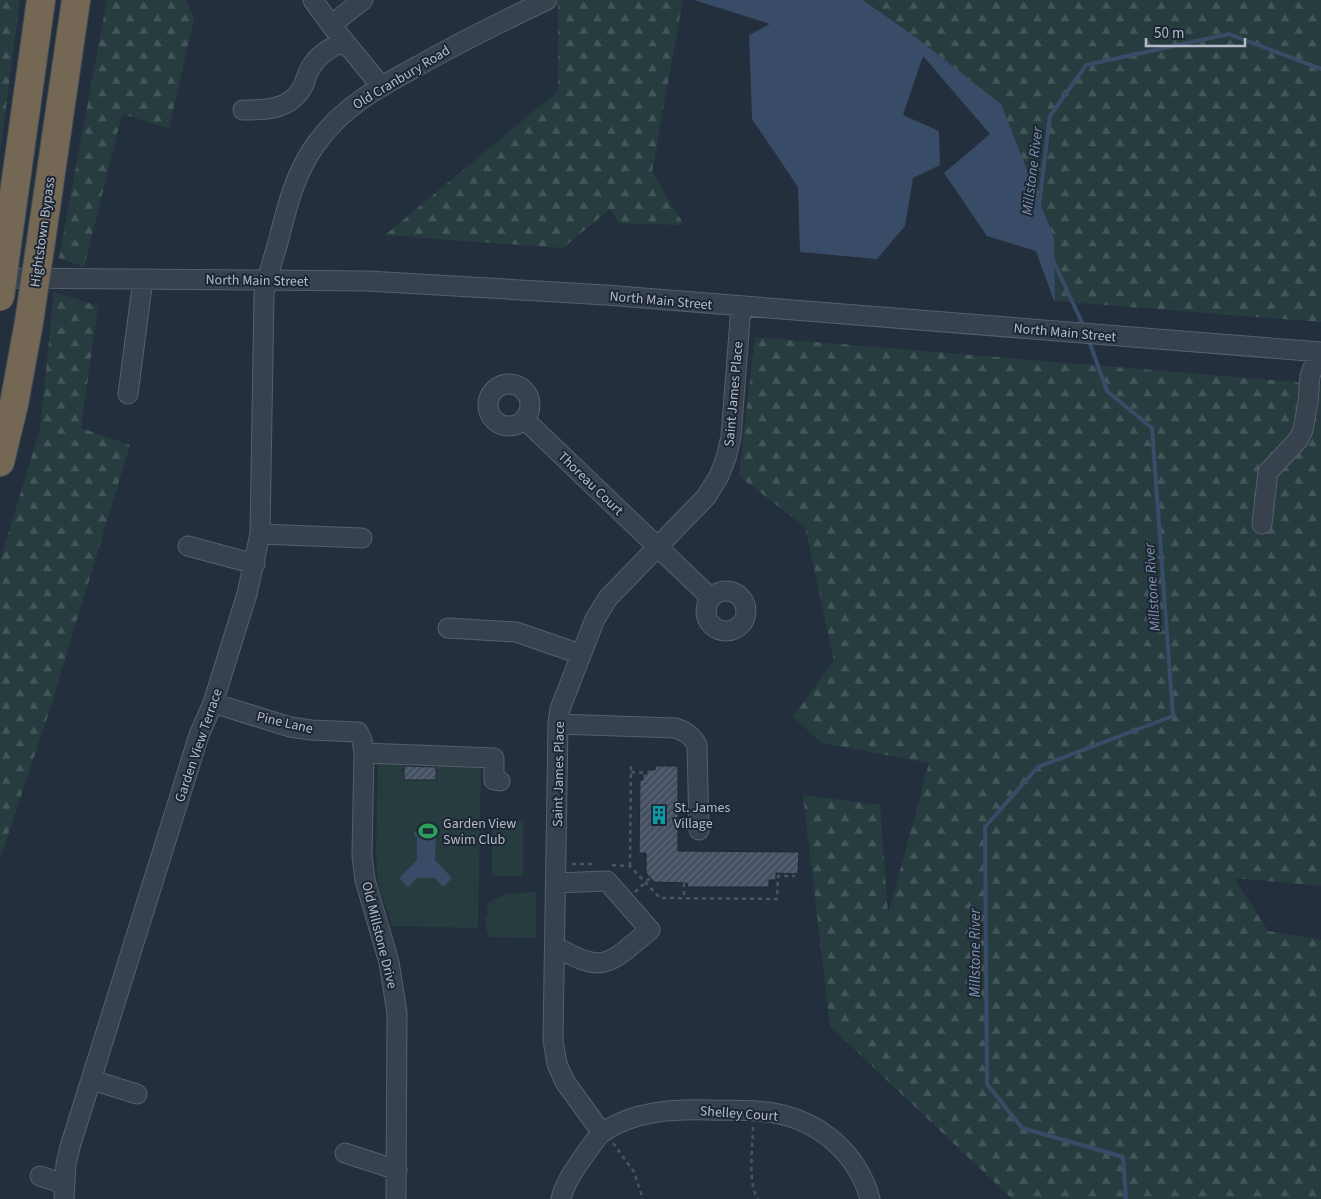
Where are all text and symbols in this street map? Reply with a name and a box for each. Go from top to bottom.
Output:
scale bar [1146,15,1245,47]
text: 50 m [1154,23,1184,44]
street label: Old Cranbury Road [349,41,454,115]
water label: Millstone River [1017,125,1048,216]
street label: Hightstown Bypass [25,176,61,288]
street label: North Main Street [205,270,309,292]
street label: North Main Street [609,287,713,315]
street label: North Main Street [1013,319,1117,347]
street label: Saint James Place [719,341,749,448]
street label: Thoreau Court [553,447,628,520]
water label: Millstone River [1139,541,1166,632]
street label: Garden View Terrace [170,686,228,805]
street label: Pine Lane [255,707,315,739]
street label: Saint James Place [548,721,570,827]
place label: St. James Village [674,798,731,834]
building icon: St. James Village [648,804,670,826]
place label: Garden View Swim Club [443,814,516,850]
sports icon: Garden View Swim Club [417,820,439,842]
street label: Old Millstone Drive [356,880,402,991]
water label: Millstone River [965,908,986,997]
street label: Shelley Court [699,1101,779,1127]

